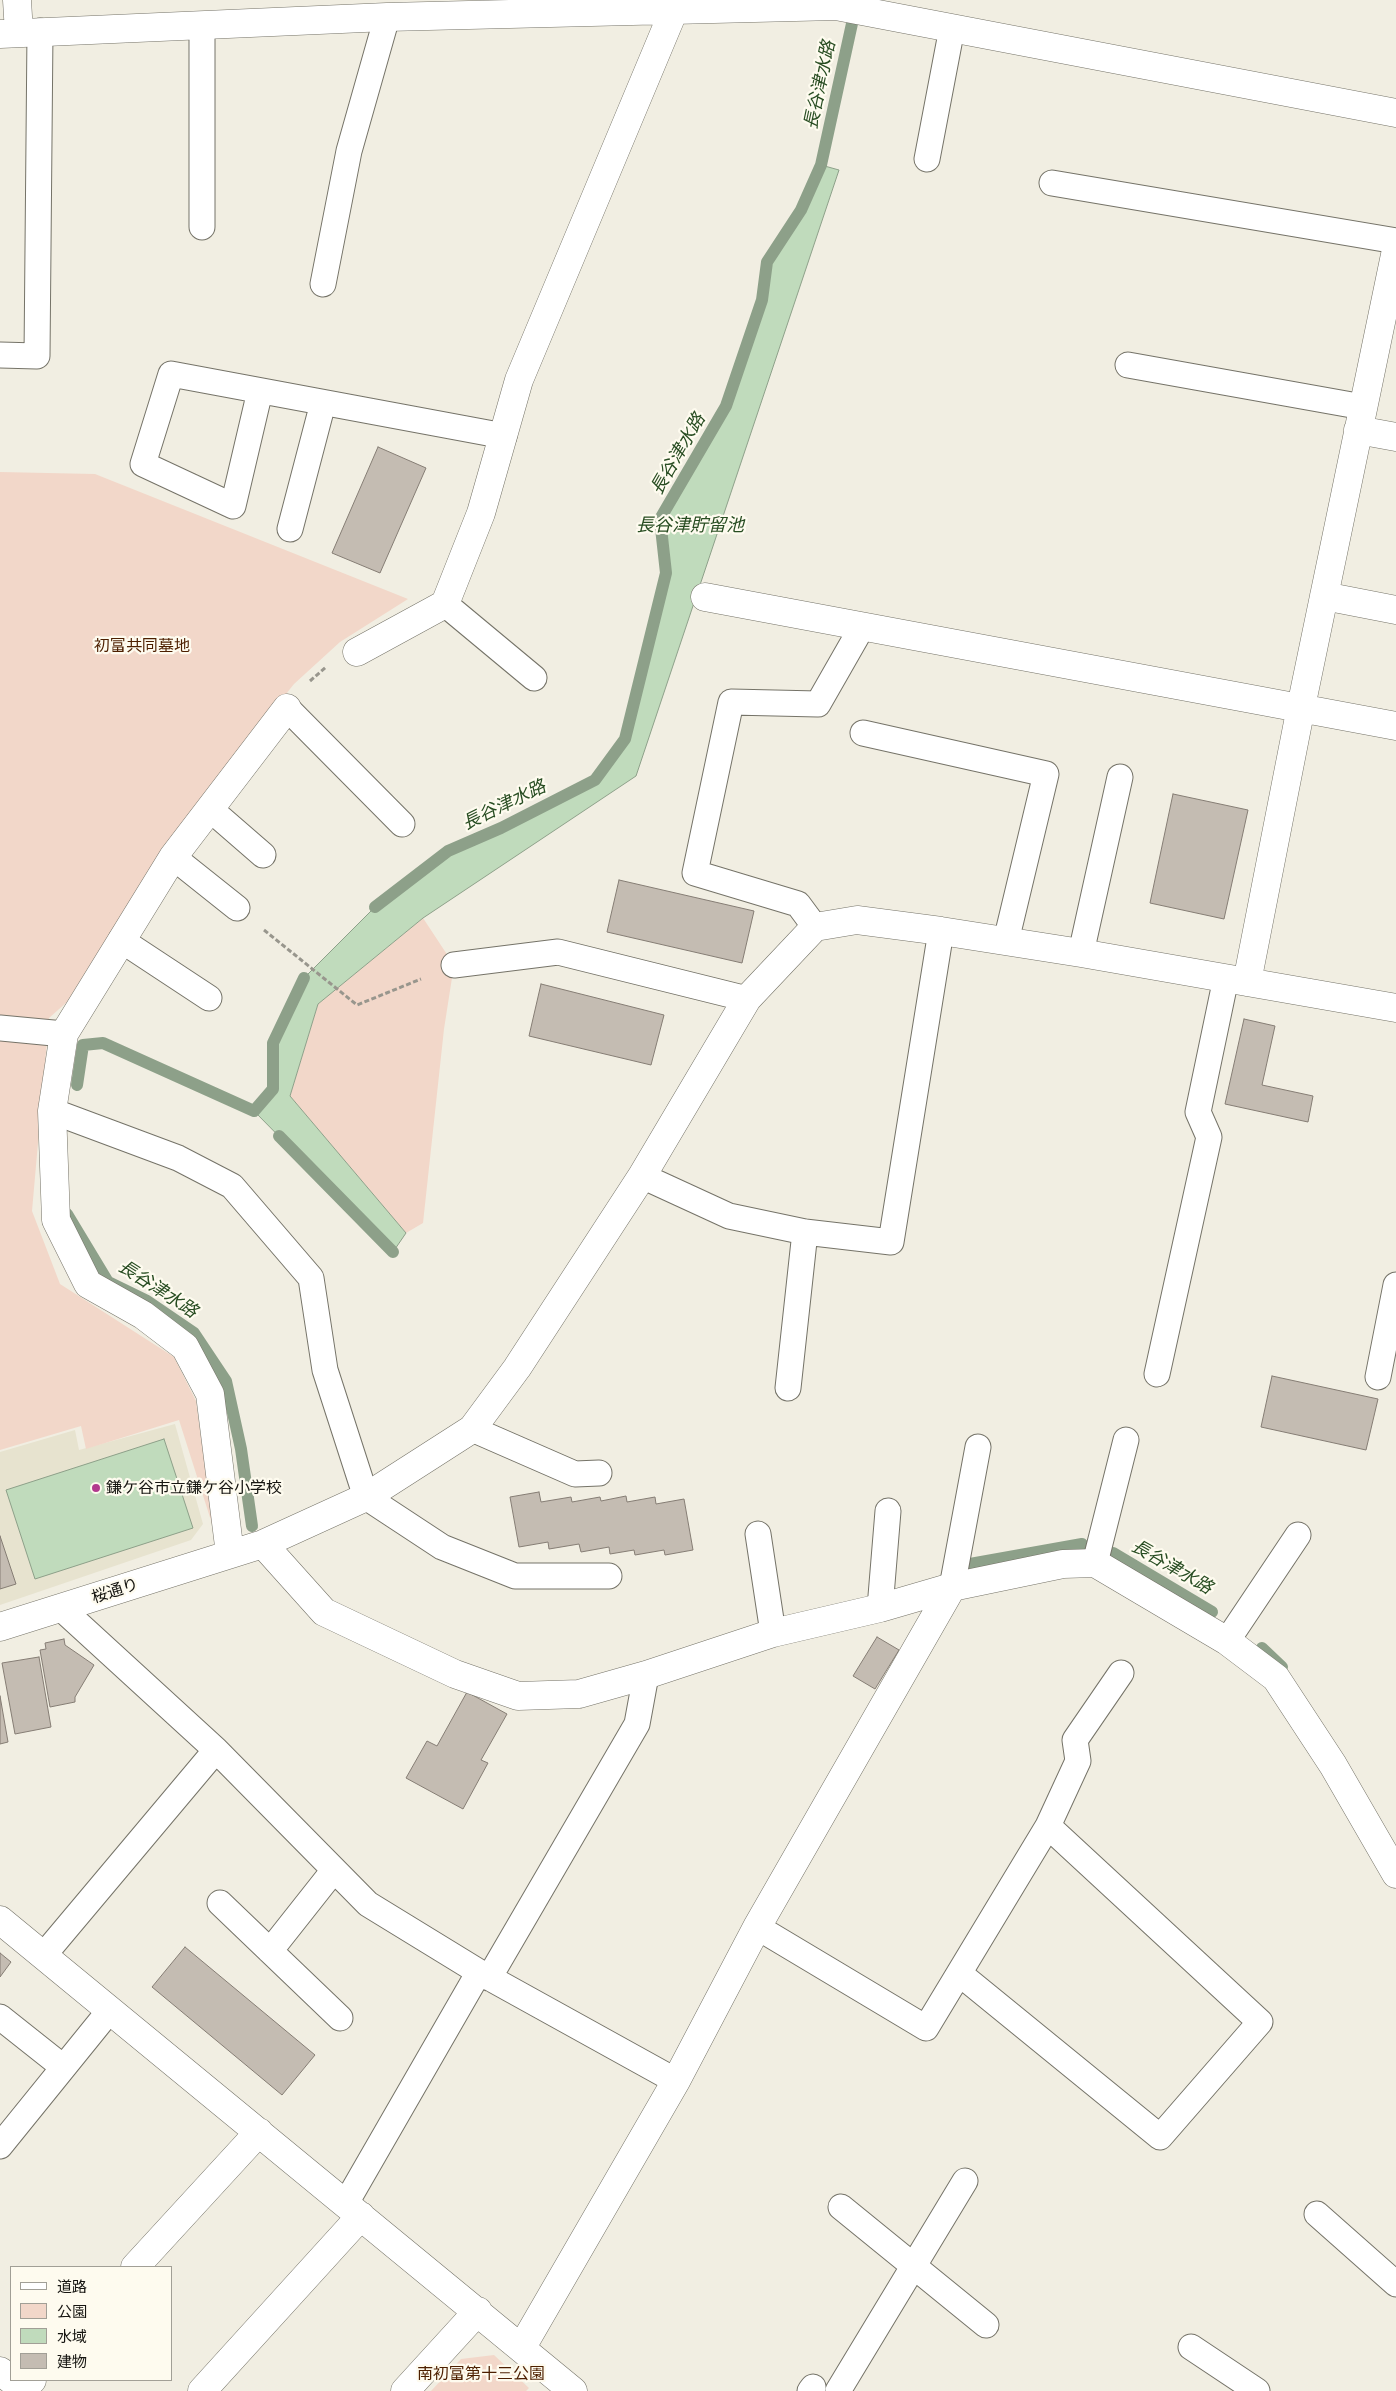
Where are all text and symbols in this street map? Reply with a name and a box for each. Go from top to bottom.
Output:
water label: 長谷津水路 [800,39,840,131]
water label: 長谷津水路 [646,410,710,498]
water label: 長谷津貯留池 [636,514,744,536]
park label: 初富共同墓地 [94,636,190,656]
water label: 長谷津水路 [459,776,549,834]
water label: 長谷津水路 [114,1255,202,1323]
place label: 鎌ケ谷市立鎌ケ谷小学校 [106,1478,282,1498]
marker: 鎌ケ谷市立鎌ケ谷小学校 [90,1482,102,1494]
water label: 長谷津水路 [1128,1535,1216,1599]
street label: 桜通り [89,1574,141,1608]
legend [10,2266,172,2381]
text: 道路 [57,2278,87,2295]
text: 公園 [57,2303,87,2320]
text: 水域 [57,2328,87,2345]
text: 建物 [57,2353,87,2370]
park label: 南初富第十三公園 [417,2364,545,2384]

